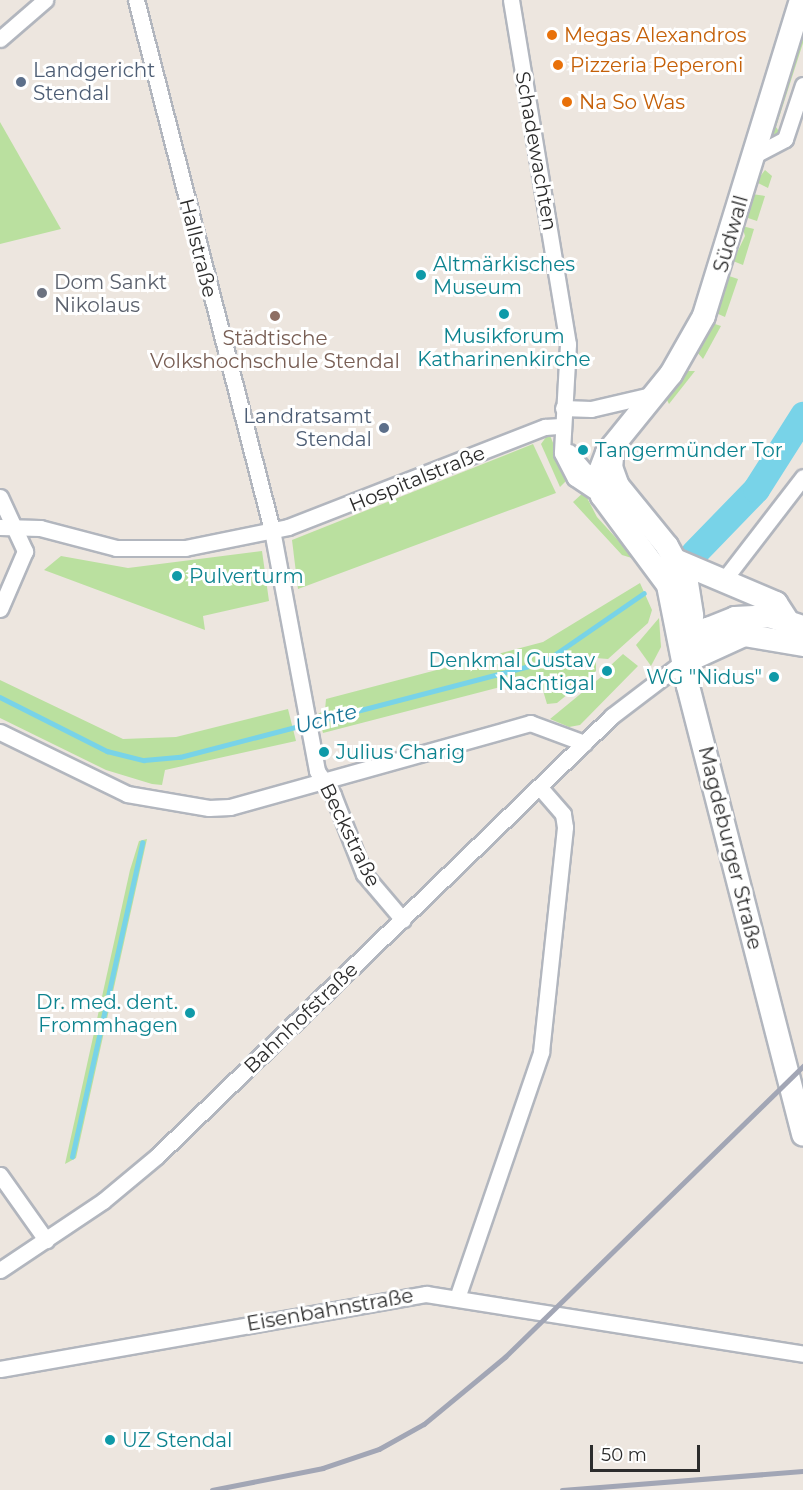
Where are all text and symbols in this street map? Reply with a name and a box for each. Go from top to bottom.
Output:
place label: Megas Alexandros [564,23,747,47]
marker: Megas Alexandros [545,28,559,42]
place label: Pizzeria Peperoni [570,53,743,77]
place label: Landgericht Stendal [33,58,155,105]
marker: Pizzeria Peperoni [551,58,565,72]
street label: Schadewachten [510,70,562,232]
marker: Landgericht Stendal [14,75,28,89]
place label: Na So Was [579,90,685,114]
marker: Na So Was [560,95,574,109]
street label: Südwall [709,193,753,275]
street label: Hallstraße [174,196,222,300]
place label: Altmärkisches Museum [433,252,575,299]
marker: Altmärkisches Museum [414,268,428,282]
place label: Dom Sankt Nikolaus [54,270,167,317]
marker: Dom Sankt Nikolaus [35,286,49,300]
marker: Musikforum Katharinenkirche [497,307,511,321]
marker: Städtische Volkshochschule Stendal [268,309,282,323]
place label: Musikforum Katharinenkirche [417,324,591,371]
place label: Städtische Volkshochschule Stendal [150,326,400,373]
place label: Landratsamt Stendal [243,404,372,451]
marker: Landratsamt Stendal [377,421,391,435]
place label: Tangermünder Tor [595,438,783,462]
street label: Hospitalstraße [345,441,489,517]
marker: Tangermünder Tor [576,443,590,457]
place label: Pulverturm [189,564,304,588]
marker: Pulverturm [170,569,184,583]
place label: Denkmal Gustav Nachtigal [429,648,595,695]
marker: Denkmal Gustav Nachtigal [600,664,614,678]
place label: WG "Nidus" [646,665,762,689]
marker: WG "Nidus" [767,670,781,684]
water label: Uchte [292,699,360,739]
place label: Julius Charig [336,740,465,764]
street label: Magdeburger Straße [693,744,767,952]
marker: Julius Charig [317,745,331,759]
street label: Beckstraße [315,779,385,891]
street label: Bahnhofstraße [239,958,363,1078]
place label: Dr. med. dent. Frommhagen [36,990,178,1037]
marker: Dr. med. dent. Frommhagen [183,1006,197,1020]
street label: Eisenbahnstraße [245,1284,415,1336]
place label: UZ Stendal [122,1428,232,1452]
marker: UZ Stendal [103,1433,117,1447]
scale bar [593,1433,702,1471]
text: 50 m [601,1444,647,1466]

